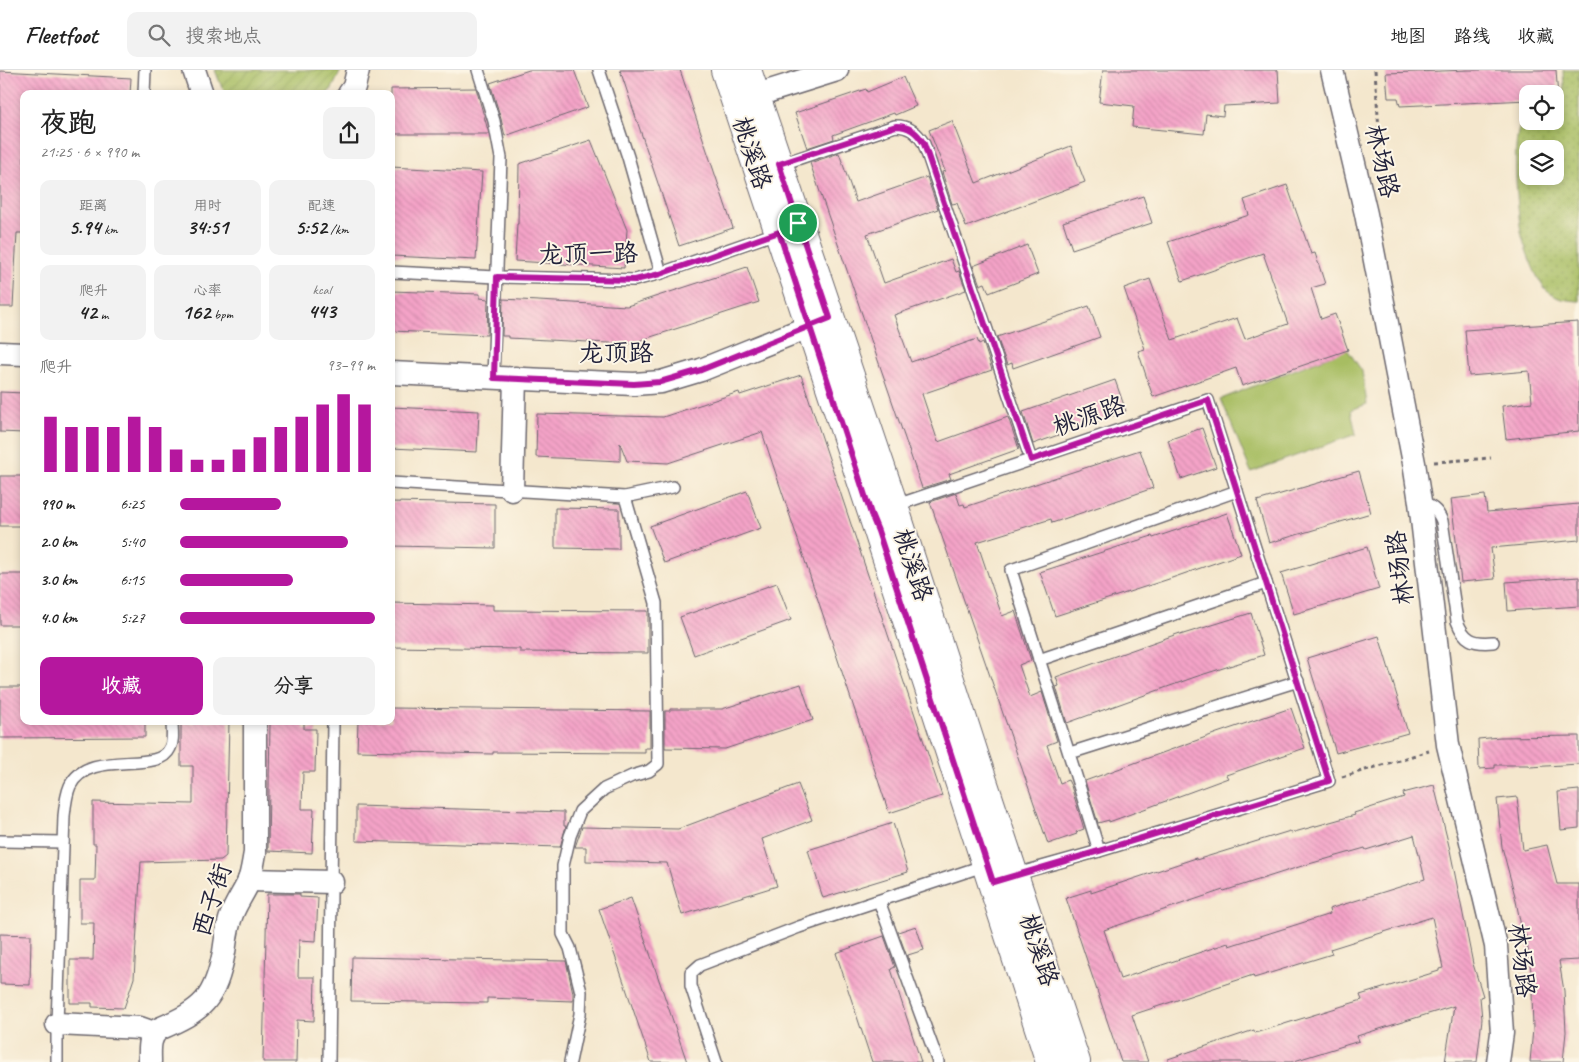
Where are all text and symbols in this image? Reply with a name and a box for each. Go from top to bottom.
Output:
search box [127,12,477,57]
text: Fleetfoot [25,20,97,50]
icon: search [145,21,173,49]
text: 搜索地点 [185,24,261,48]
text: 地图 [1390,25,1426,47]
text: 路线 [1454,25,1490,47]
text: 收藏 [1518,25,1554,47]
map controls [1519,85,1564,185]
button: locate [1519,85,1564,130]
text: 夜跑 [40,105,96,140]
button: share [323,107,375,159]
street label: 桃溪路 [725,112,779,194]
street label: 林场路 [1358,121,1406,201]
button: layers [1519,140,1564,185]
text: 21:25 · 6 × 990 m [40,142,139,162]
text: 距离 [79,197,107,214]
text: 用时 [193,197,221,214]
text: 配速 [308,197,336,214]
pin [777,202,819,244]
icon: arrive [784,209,812,237]
text: 5.94 [69,214,101,240]
text: 34:51 [187,214,228,240]
text: 5:52 [295,214,327,240]
text: km [101,221,118,238]
text: /km [327,221,349,238]
street label: 龙顶一路 [538,237,638,271]
text: kcal [313,281,331,298]
text: 爬升 [79,282,107,299]
text: 心率 [193,282,221,299]
text: 443 [308,298,336,324]
text: 42 [78,299,97,325]
text: 162 [182,299,211,325]
text: m [97,306,108,323]
text: bpm [211,306,233,323]
street label: 龙顶路 [578,337,654,369]
text: 93–99 m [326,355,375,375]
text: 爬升 [40,357,72,377]
street label: 桃源路 [1048,389,1130,443]
text: 990 m [40,494,74,514]
text: 6:25 [120,494,145,514]
street label: 桃溪路 [886,524,940,606]
street label: 林场路 [1380,529,1420,607]
text: 2.0 km [40,532,77,552]
text: 5:40 [120,532,145,552]
text: 3.0 km [40,570,77,590]
text: 6:15 [120,570,145,590]
text: 4.0 km [40,608,77,628]
text: 5:27 [120,608,145,628]
button: 收藏 [40,657,203,715]
button: 分享 [213,657,375,715]
street label: 西子街 [185,859,239,941]
street label: 桃溪路 [1012,909,1066,991]
street label: 林场路 [1502,921,1542,999]

